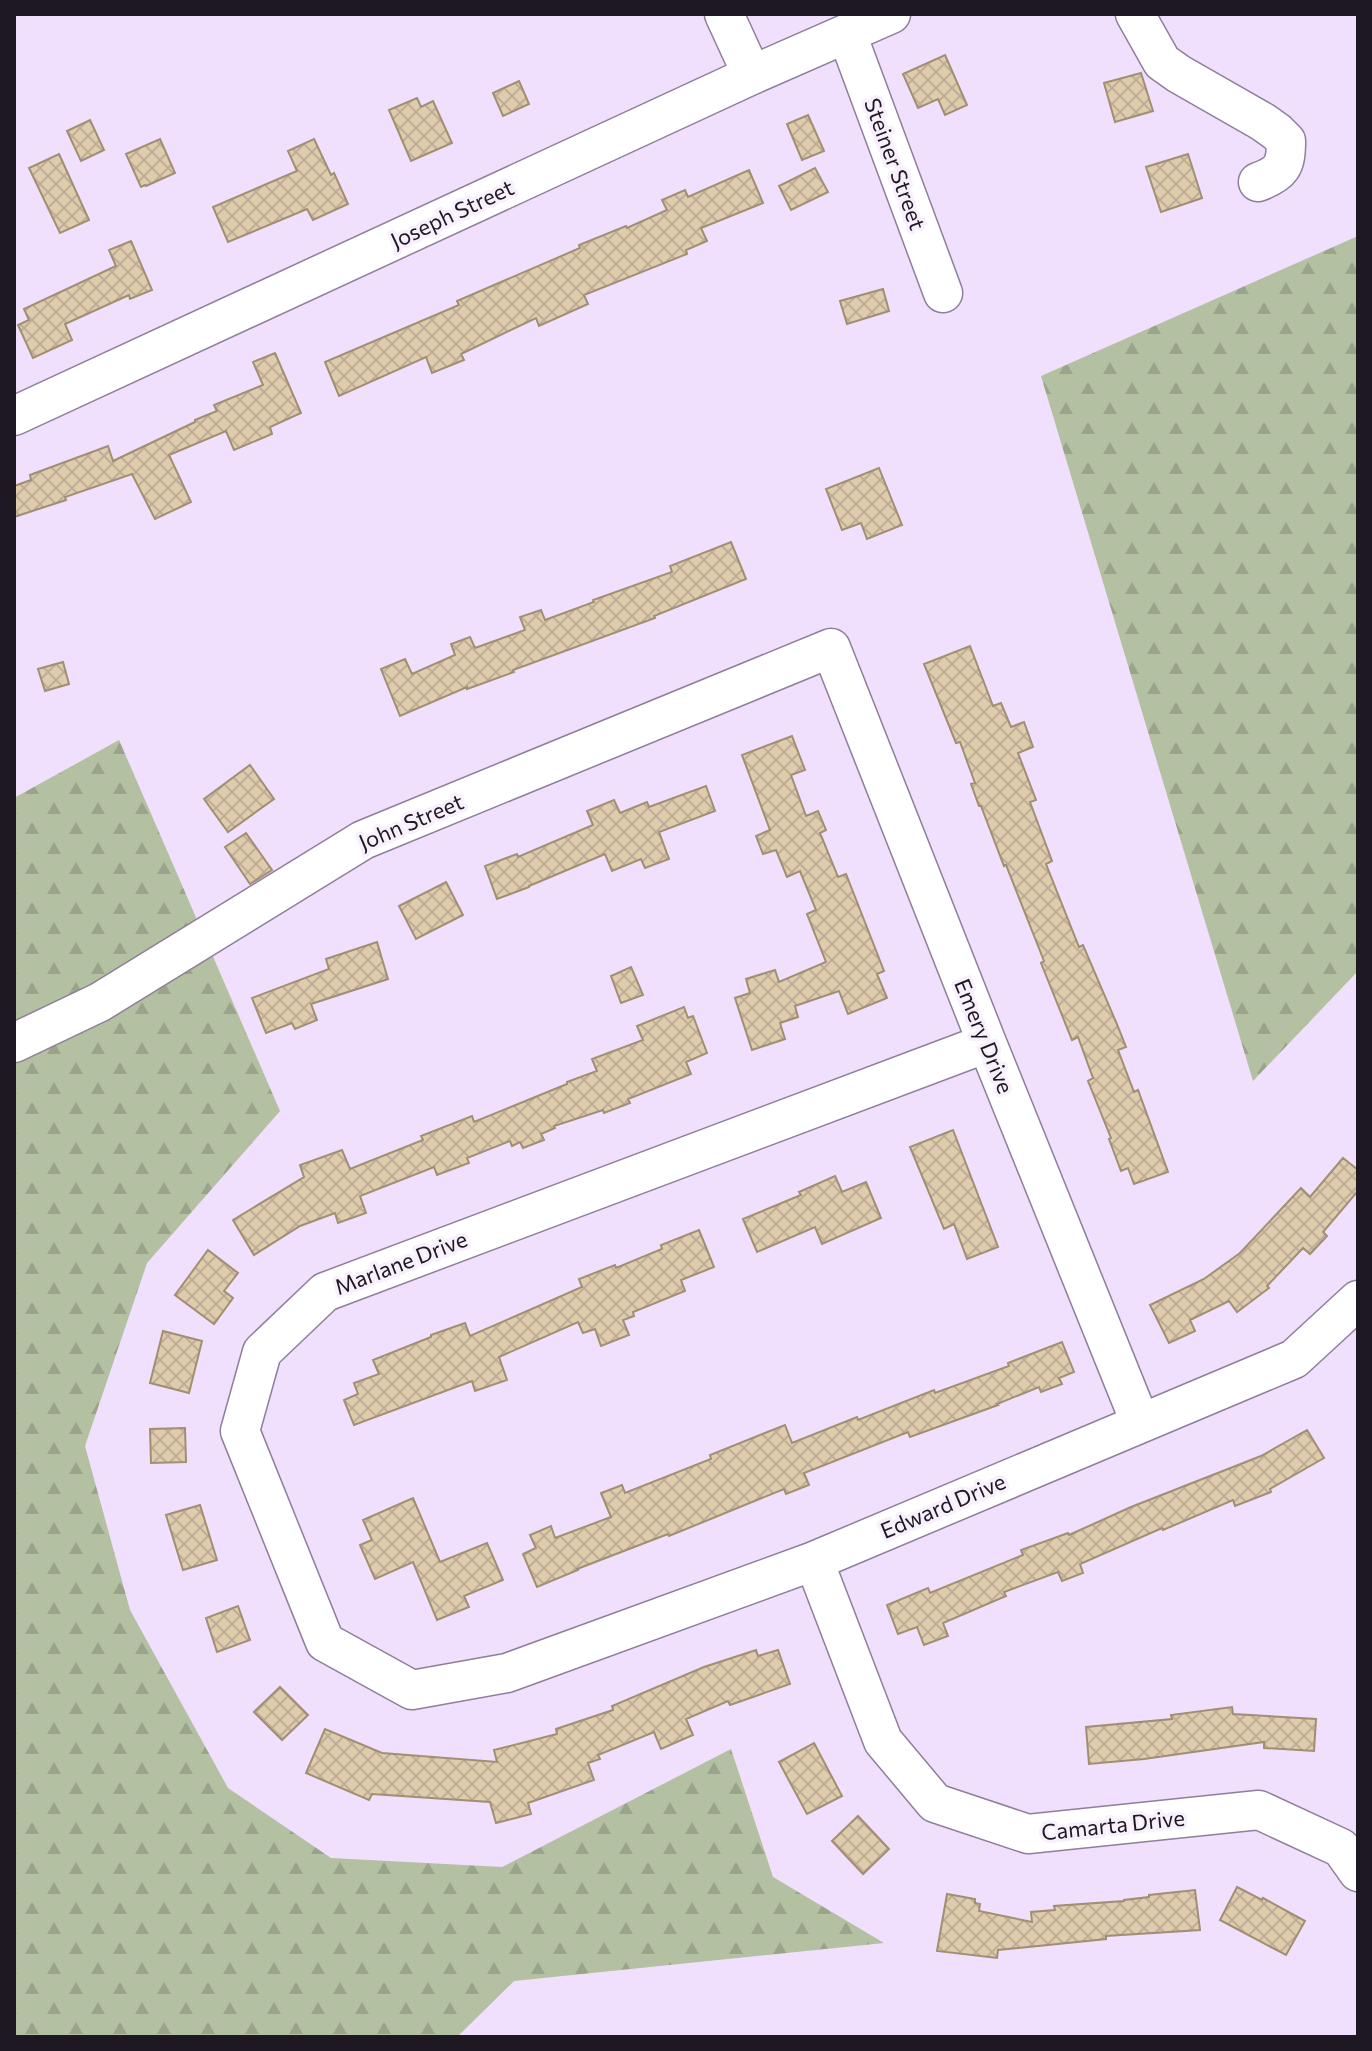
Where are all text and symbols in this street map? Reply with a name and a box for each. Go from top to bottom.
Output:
street label: Steiner Street [859,94,932,233]
street label: Joseph Street [386,173,518,254]
street label: John Street [354,787,467,856]
street label: Emery Drive [949,974,1020,1097]
street label: Marlane Drive [331,1225,471,1300]
street label: Edward Drive [876,1467,1009,1544]
street label: Camarta Drive [1040,1804,1186,1845]

